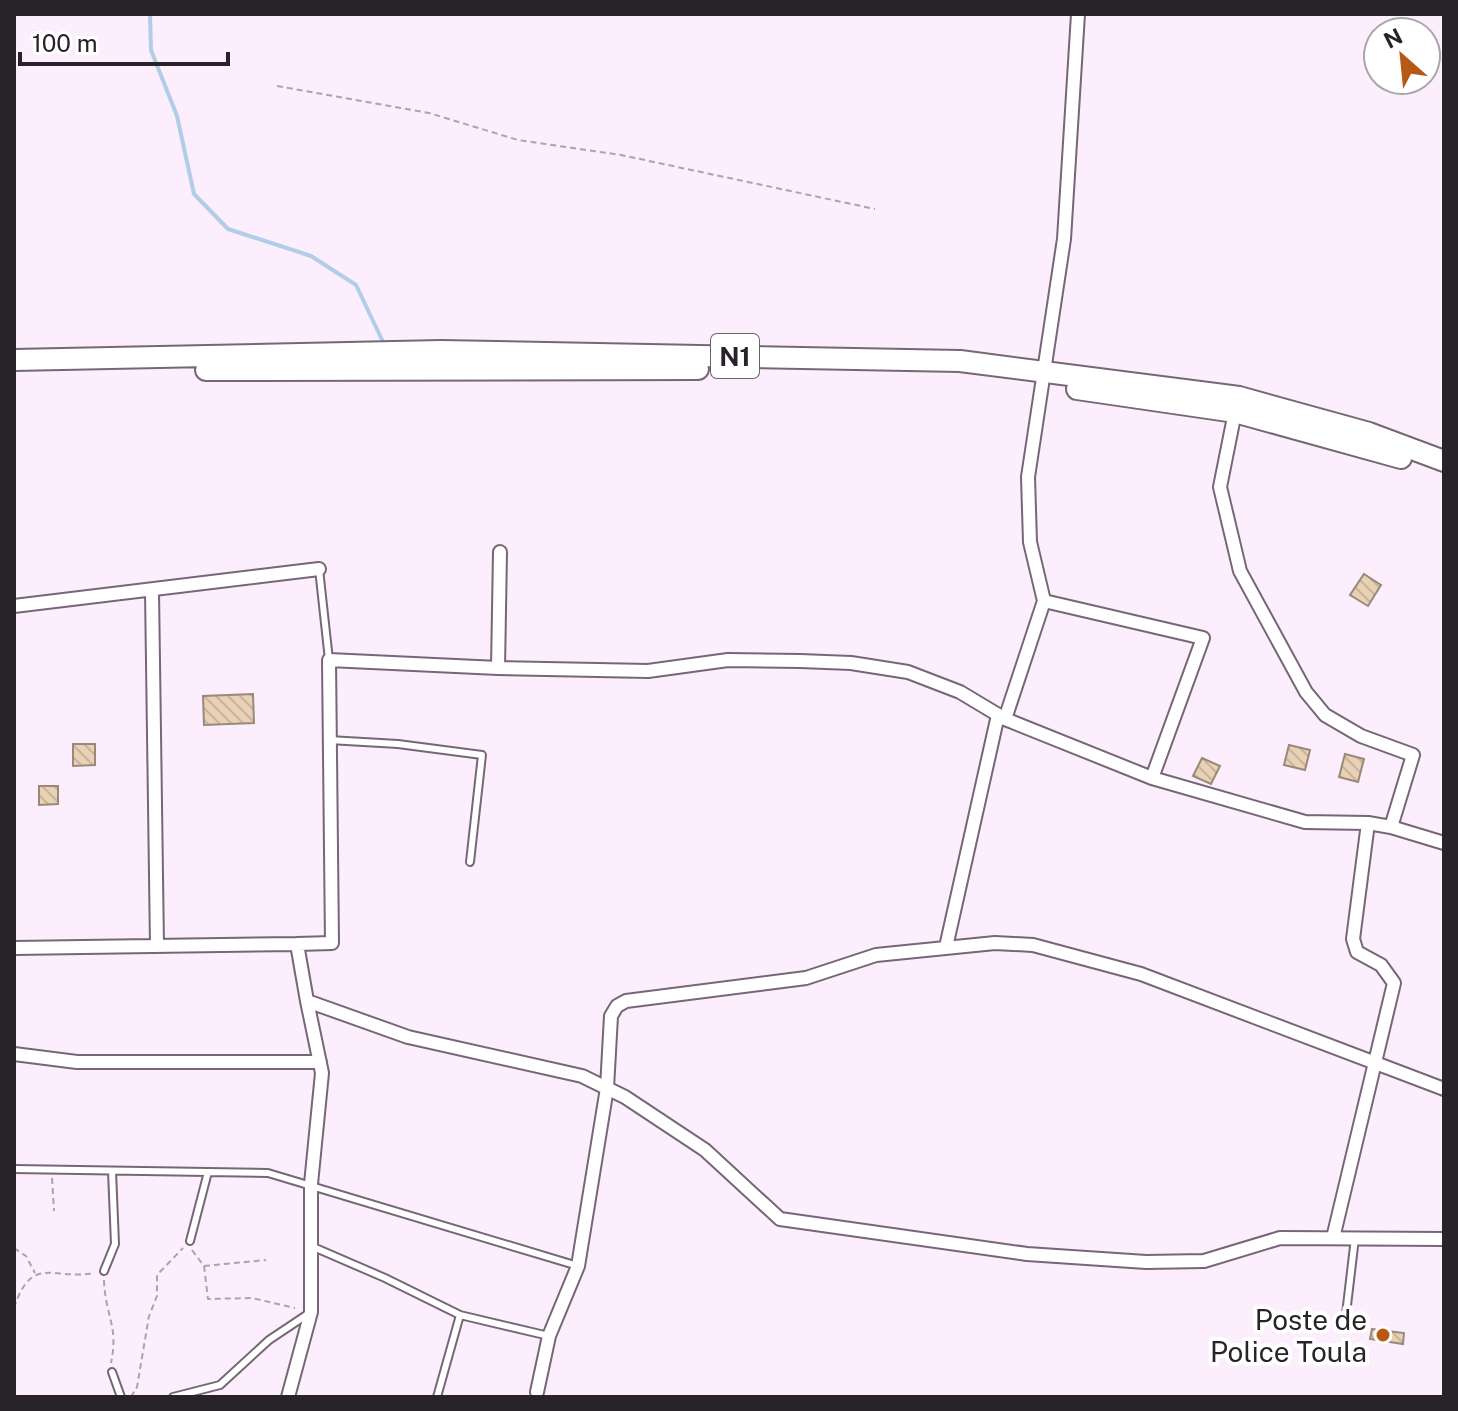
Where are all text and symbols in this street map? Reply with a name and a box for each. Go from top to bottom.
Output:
scale bar [20,16,228,66]
north arrow [1362,16,1442,96]
text: N [1379,23,1406,54]
text: 100 m [32,29,98,57]
road number: N1 [711,334,759,378]
place label: Poste de Police Toula [1210,1303,1367,1368]
marker: Poste de Police Toula [1374,1326,1392,1344]

